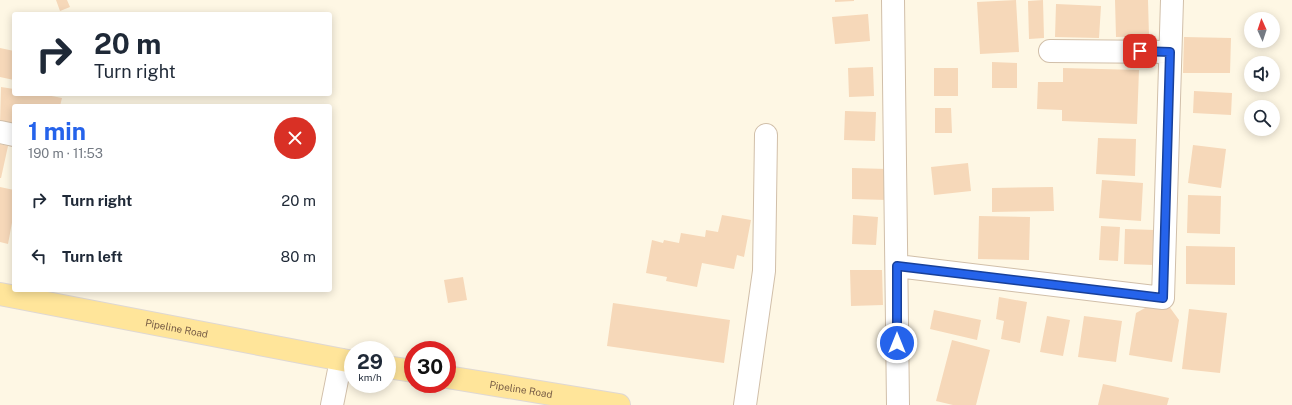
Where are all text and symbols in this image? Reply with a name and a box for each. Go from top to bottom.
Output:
north arrow [1244,12,1280,48]
map controls [1244,12,1280,136]
text: 20 m [94,27,161,60]
icon: right [28,28,80,80]
pin [1123,34,1157,68]
icon: arrive [1129,40,1151,62]
button: sound [1244,56,1280,92]
text: Turn right [94,61,176,82]
button: search [1244,100,1280,136]
text: 1 min [28,117,86,145]
button: close [274,117,316,159]
text: 190 m · 11:53 [28,146,103,161]
icon: right [28,189,50,211]
text: Turn right [62,192,132,209]
text: 20 m [281,192,316,209]
icon: left [28,245,50,267]
text: Turn left [62,248,123,265]
text: 80 m [281,248,316,265]
street label: Pipeline Road [144,316,209,340]
position arrow [876,322,918,364]
speed limit sign: 30 [404,341,456,393]
text: 29 [357,350,383,374]
text: km/h [358,371,382,383]
street label: Pipeline Road [489,378,553,400]

